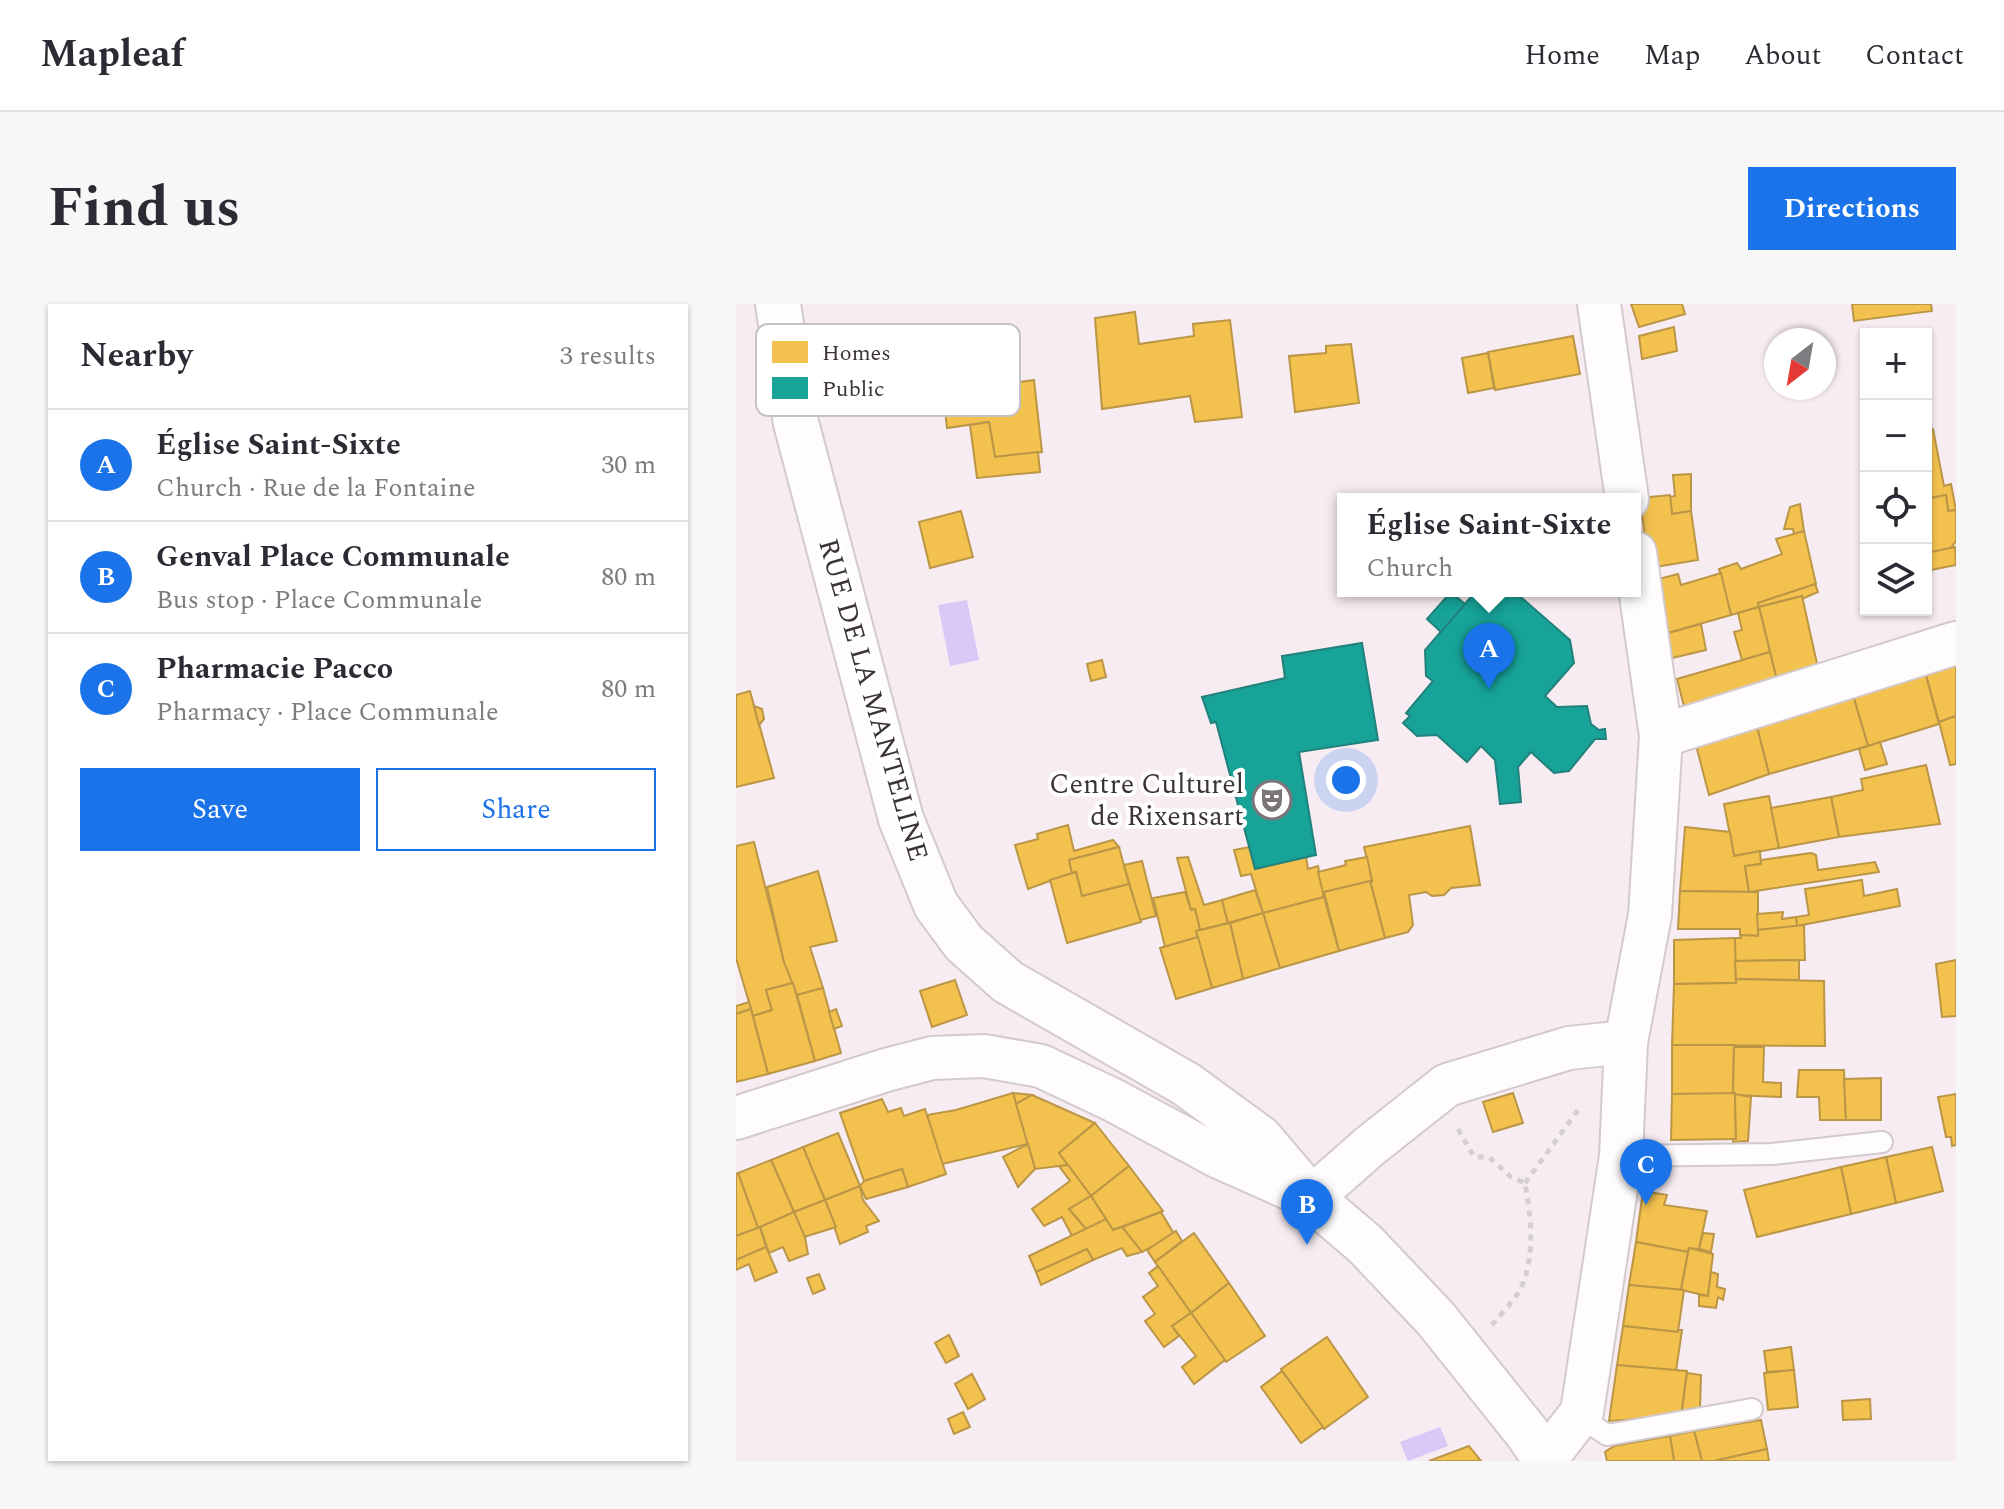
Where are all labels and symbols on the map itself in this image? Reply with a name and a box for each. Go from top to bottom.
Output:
legend [756,324,1020,416]
north arrow [1764,328,1836,400]
text: Homes [822,337,891,370]
text: Public [822,373,885,406]
street label: RUE DE LA MANTELINE [806,534,940,866]
pin: A [1463,623,1515,689]
your location [1326,760,1366,800]
place label: Centre Culturel de Rixensart [1049,763,1244,838]
theatre icon: Centre Culturel de Rixensart [1251,779,1293,821]
pin: C [1620,1139,1672,1205]
pin: B [1281,1179,1333,1245]

